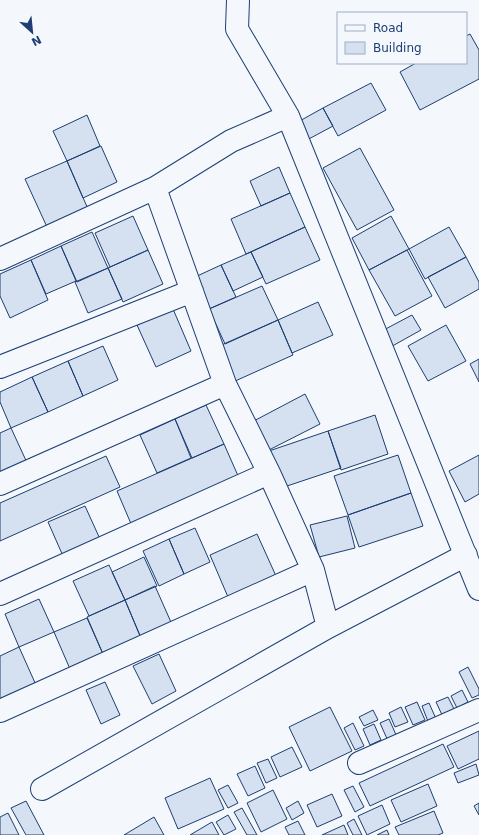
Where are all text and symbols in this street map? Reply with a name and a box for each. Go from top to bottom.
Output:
north arrow [12,12,52,52]
legend [337,12,467,64]
text: Road [373,21,403,35]
text: N [29,33,43,48]
text: Building [373,41,422,55]

